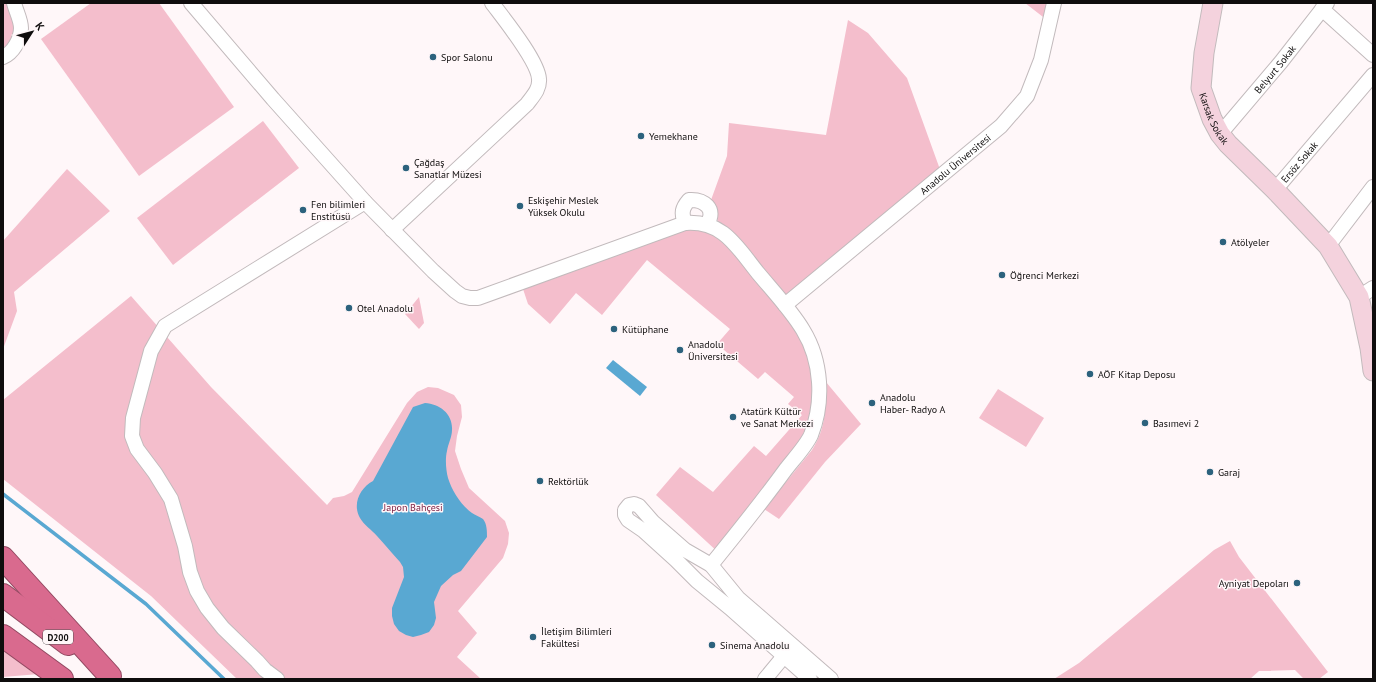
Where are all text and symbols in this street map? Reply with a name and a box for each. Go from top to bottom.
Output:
north arrow [12,12,52,52]
text: K [32,19,48,33]
street label: Belyurt Sokak [1251,42,1299,96]
place label: Spor Salonu [441,51,493,64]
marker: Spor Salonu [428,52,438,62]
street label: Karsak Sokak [1197,91,1232,147]
place label: Yemekhane [649,130,698,143]
marker: Yemekhane [636,131,646,141]
street label: Anadolu Üniversitesi [917,131,993,197]
street label: Ersöz Sokak [1278,138,1320,185]
place label: Çağdaş Sanatlar Müzesi [414,156,482,181]
marker: Çağdaş Sanatlar Müzesi [401,163,411,173]
place label: Eskişehir Meslek Yüksek Okulu [528,194,599,219]
place label: Fen bilimleri Enstitüsü [311,198,365,223]
marker: Eskişehir Meslek Yüksek Okulu [515,201,525,211]
marker: Fen bilimleri Enstitüsü [298,205,308,215]
place label: Atölyeler [1231,236,1270,249]
marker: Atölyeler [1218,237,1228,247]
place label: Öğrenci Merkezi [1010,269,1079,282]
marker: Öğrenci Merkezi [997,270,1007,280]
place label: Otel Anadolu [357,302,413,315]
marker: Otel Anadolu [344,303,354,313]
place label: Kütüphane [622,323,669,336]
marker: Kütüphane [609,324,619,334]
place label: Anadolu Üniversitesi [688,338,738,363]
marker: Anadolu Üniversitesi [675,345,685,355]
place label: AÖF Kitap Deposu [1098,368,1175,381]
marker: AÖF Kitap Deposu [1085,369,1095,379]
place label: Anadolu Haber- Radyo A [880,391,945,416]
marker: Anadolu Haber- Radyo A [867,398,877,408]
place label: Atatürk Kültür ve Sanat Merkezi [741,405,813,430]
marker: Atatürk Kültür ve Sanat Merkezi [728,412,738,422]
place label: Basımevi 2 [1153,417,1199,430]
marker: Basımevi 2 [1140,418,1150,428]
place label: Garaj [1218,466,1240,479]
marker: Garaj [1205,467,1215,477]
place label: Rektörlük [548,475,589,488]
marker: Rektörlük [535,476,545,486]
park label: Japon Bahçesi [382,501,443,514]
place label: Ayniyat Depoları [1219,577,1289,590]
marker: Ayniyat Depoları [1292,578,1302,588]
place label: İletişim Bilimleri Fakültesi [541,625,612,650]
road number: D200 [43,630,73,644]
marker: İletişim Bilimleri Fakültesi [528,632,538,642]
place label: Sinema Anadolu [720,639,789,652]
marker: Sinema Anadolu [707,640,717,650]

